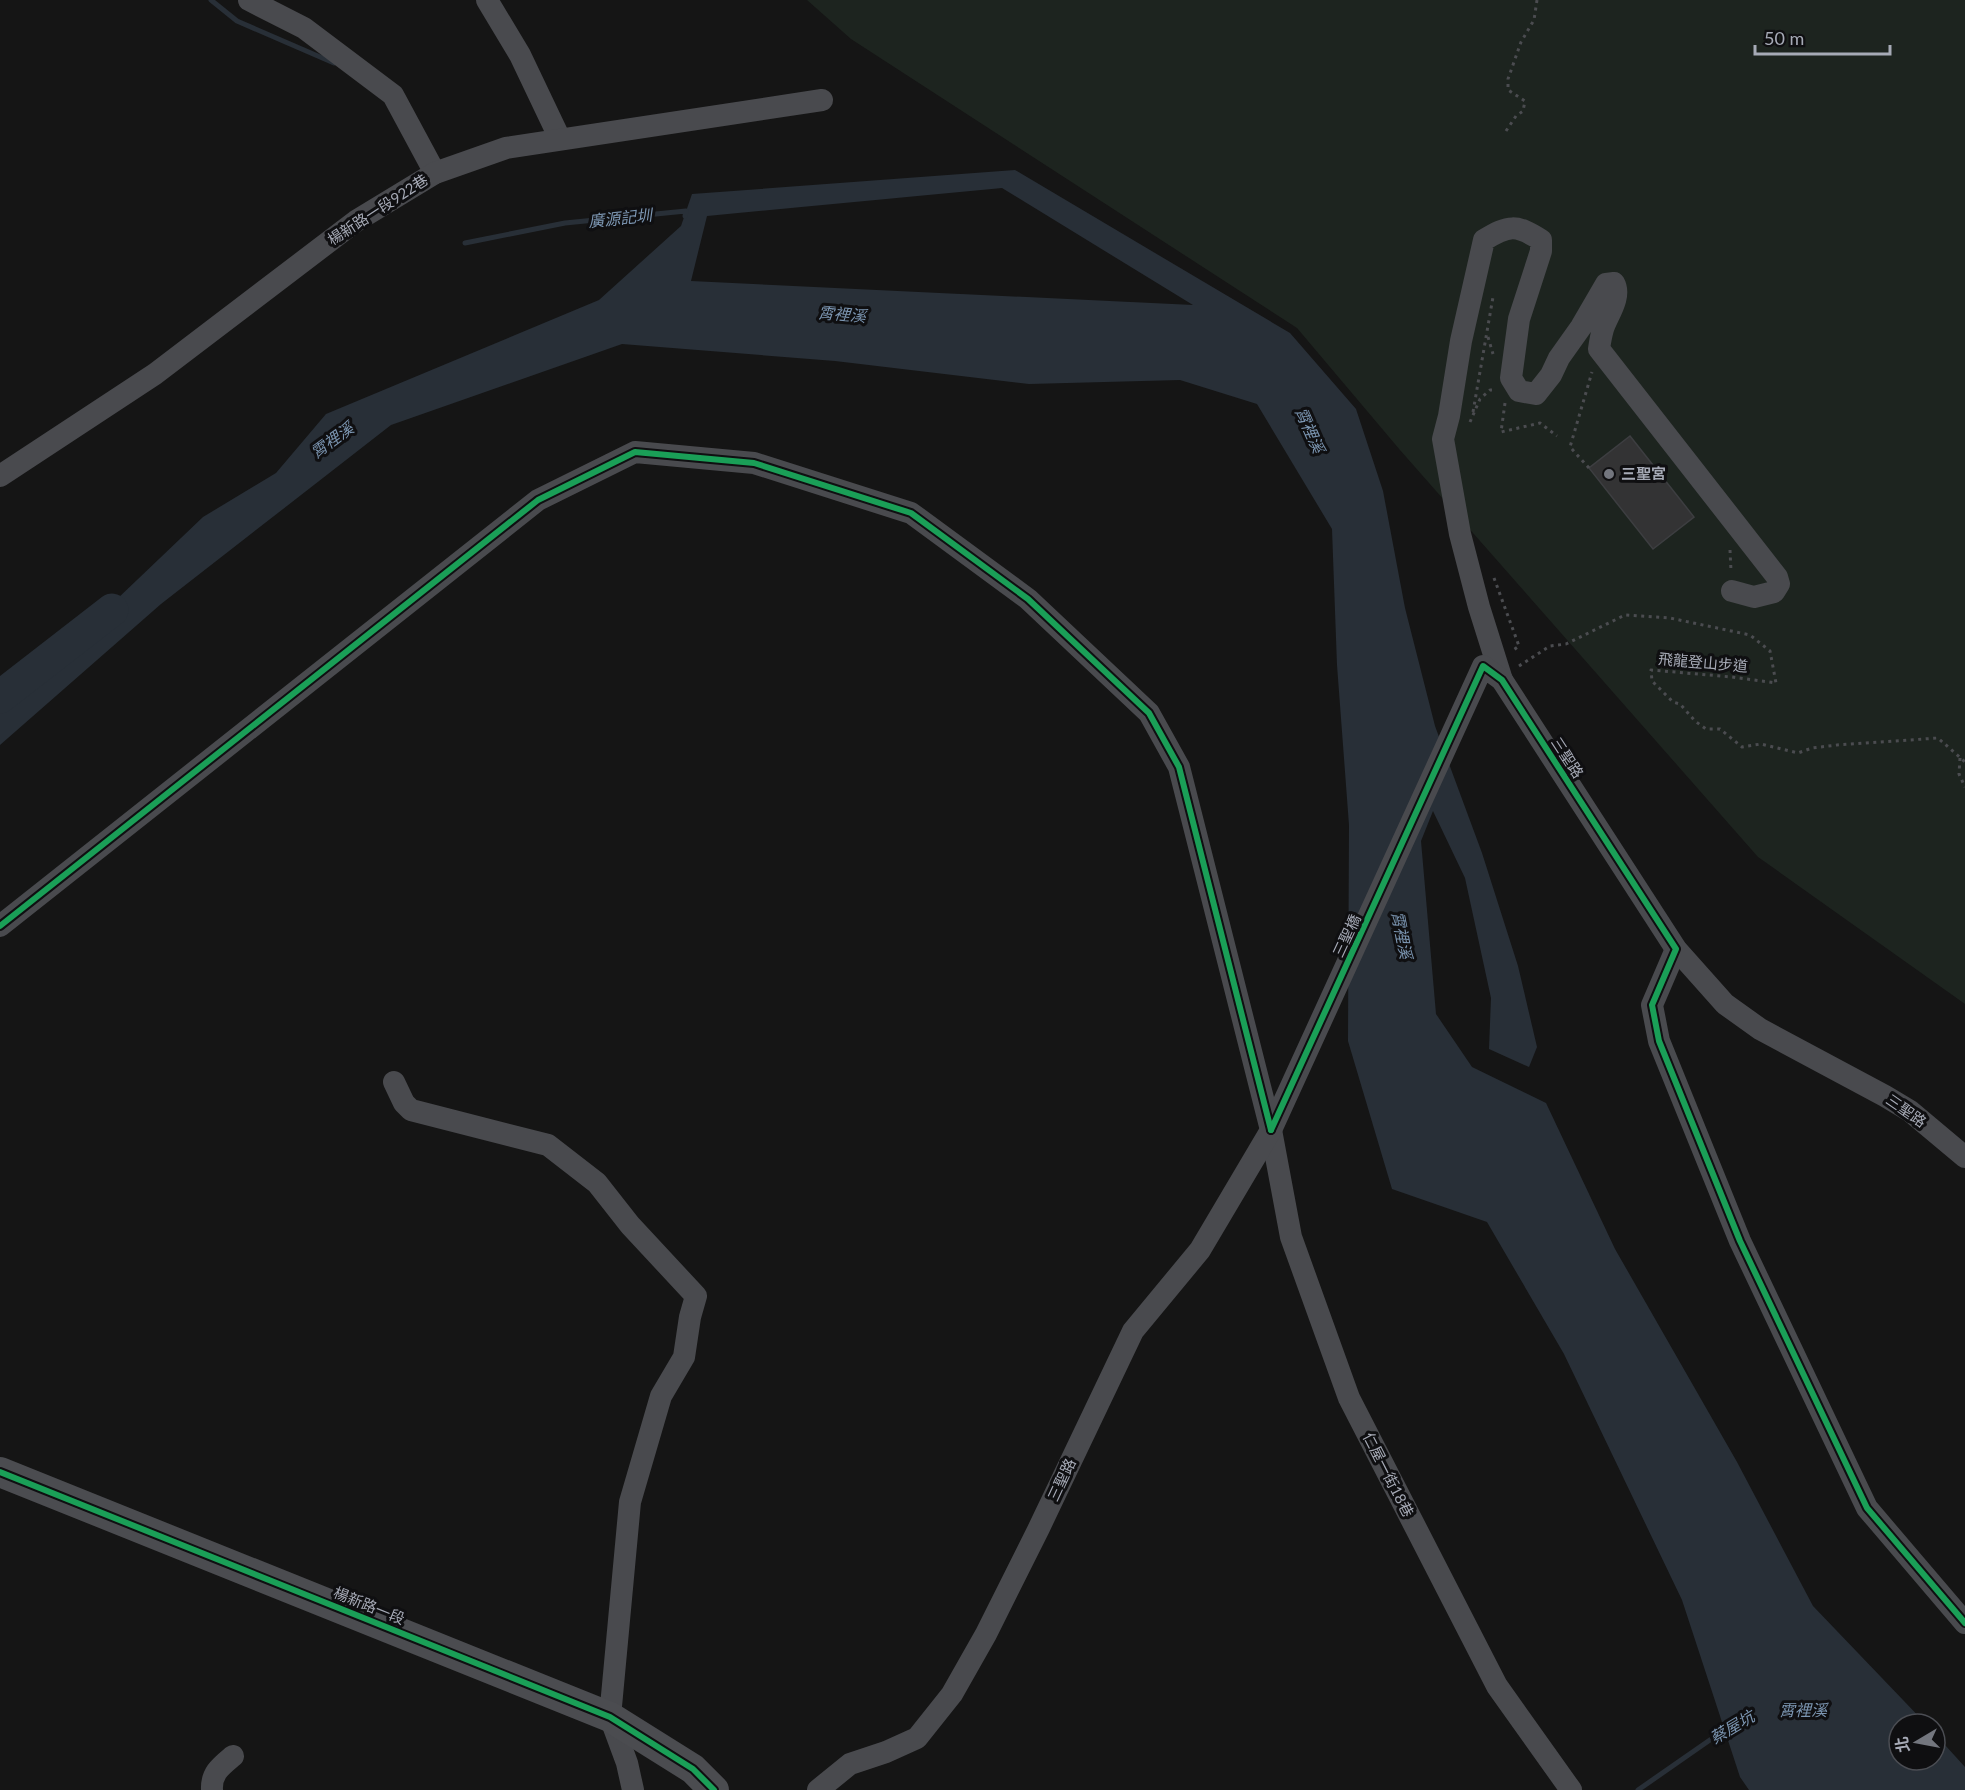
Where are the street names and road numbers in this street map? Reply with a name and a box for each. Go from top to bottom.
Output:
street label: 楊新路一段922巷 [324,170,431,248]
street label: 飛龍登山步道 [1657,649,1749,675]
street label: 三聖路 [1548,734,1588,781]
street label: 三聖橋 [1328,911,1364,960]
street label: 三聖路 [1883,1090,1930,1130]
street label: 仁屋一街18巷 [1360,1429,1418,1520]
street label: 三聖路 [1043,1455,1079,1504]
street label: 楊新路一段 [331,1583,408,1627]

